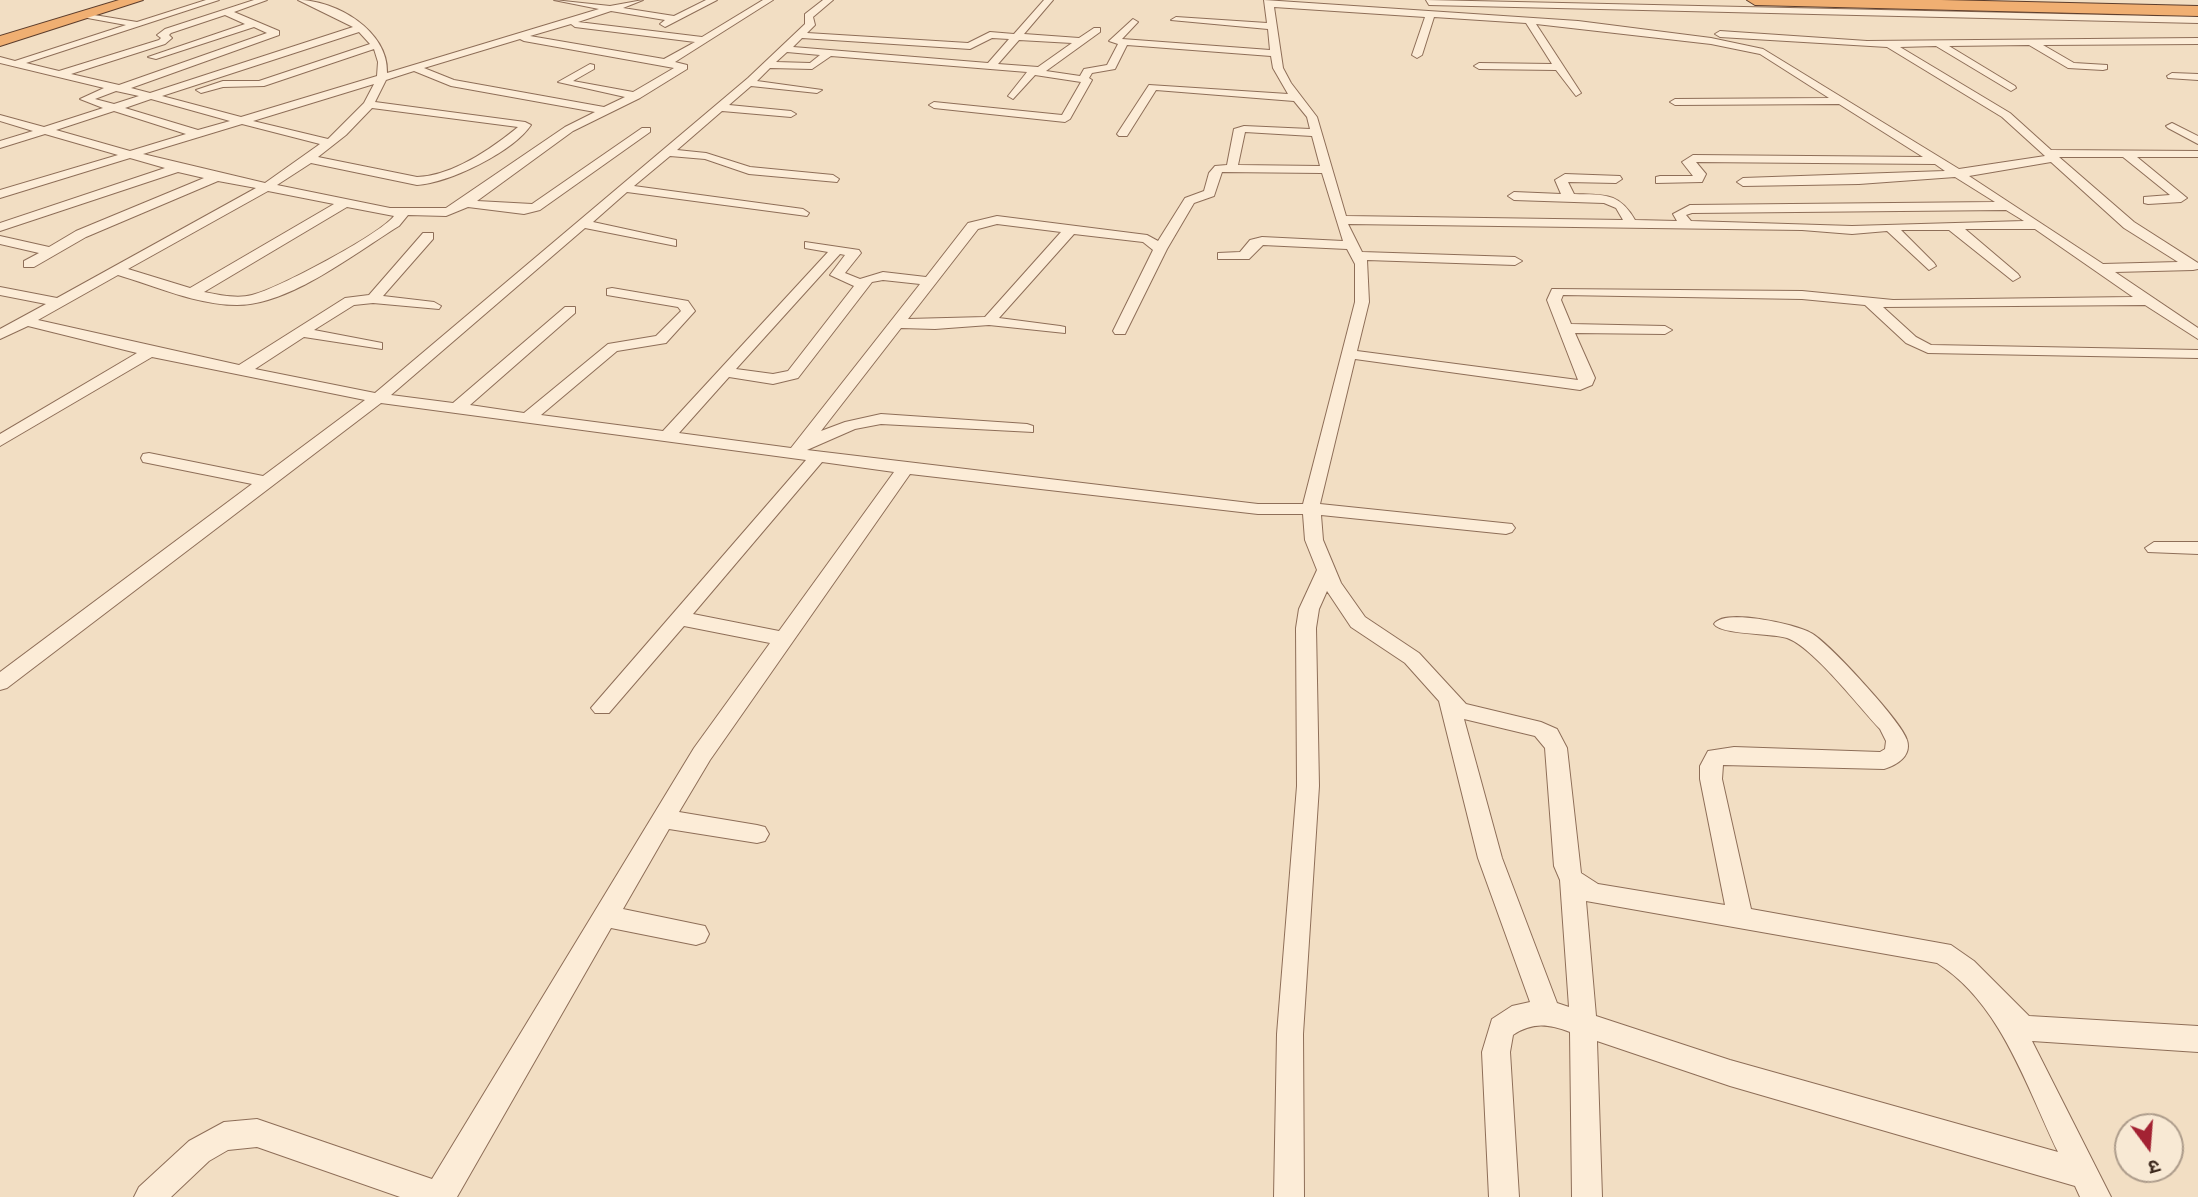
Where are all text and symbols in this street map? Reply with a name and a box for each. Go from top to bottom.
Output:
north arrow [2114,1113,2184,1183]
text: उ [2146,1154,2163,1179]

